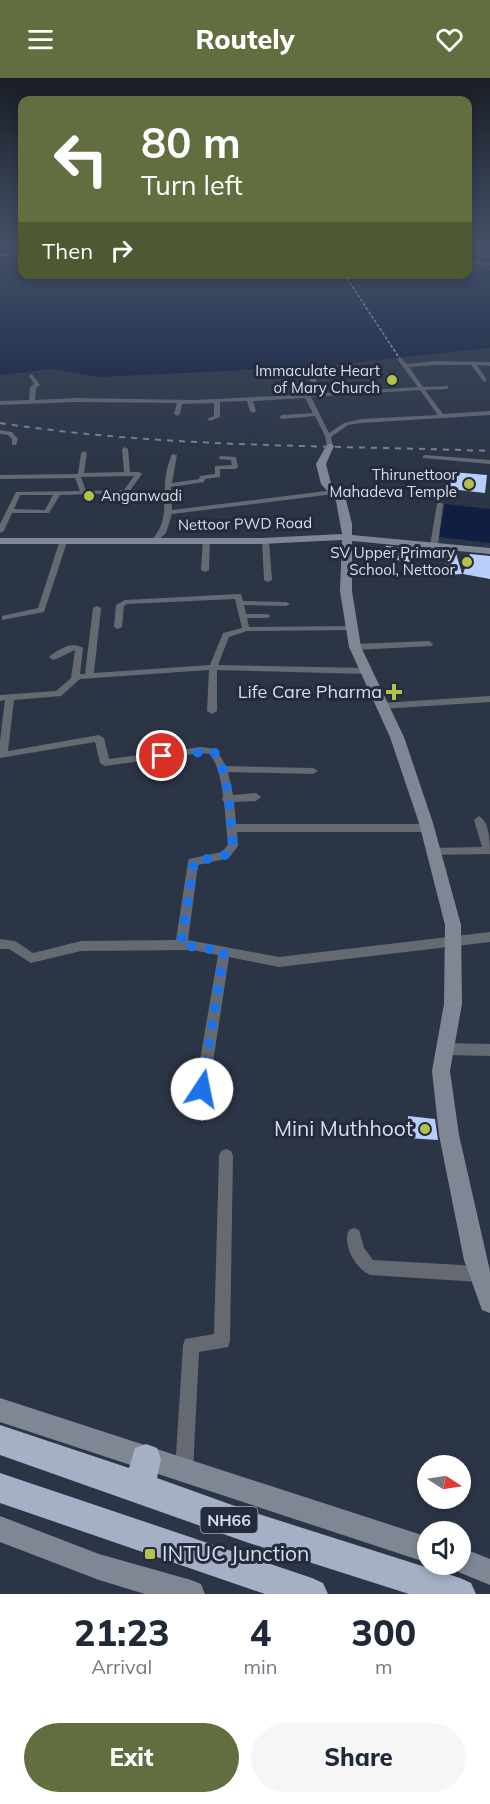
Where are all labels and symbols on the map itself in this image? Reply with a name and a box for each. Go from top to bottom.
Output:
place label: Immaculate Heart of Mary Church [255,361,380,397]
marker: Immaculate Heart of Mary Church [385,373,399,387]
place label: Thirunettoor Mahadeva Temple [330,465,458,501]
marker: Thirunettoor Mahadeva Temple [462,477,476,491]
place label: Anganwadi [101,486,182,505]
marker: Anganwadi [82,489,96,503]
street label: Nettoor PWD Road [178,513,312,534]
place label: SV Upper Primary School, Nettoor [330,543,456,579]
marker: SV Upper Primary School, Nettoor [460,555,474,569]
place label: Life Care Pharma [238,680,382,703]
marker: Life Care Pharma [387,685,401,699]
pin [136,730,187,781]
position arrow [170,1057,234,1121]
place label: Mini Muthhoot [274,1115,413,1141]
marker: Mini Muthhoot [418,1122,432,1136]
north arrow [417,1455,471,1509]
road number: NH66 [200,1507,258,1533]
place label: INTUC Junction [162,1540,309,1566]
marker: INTUC Junction [143,1547,157,1561]

